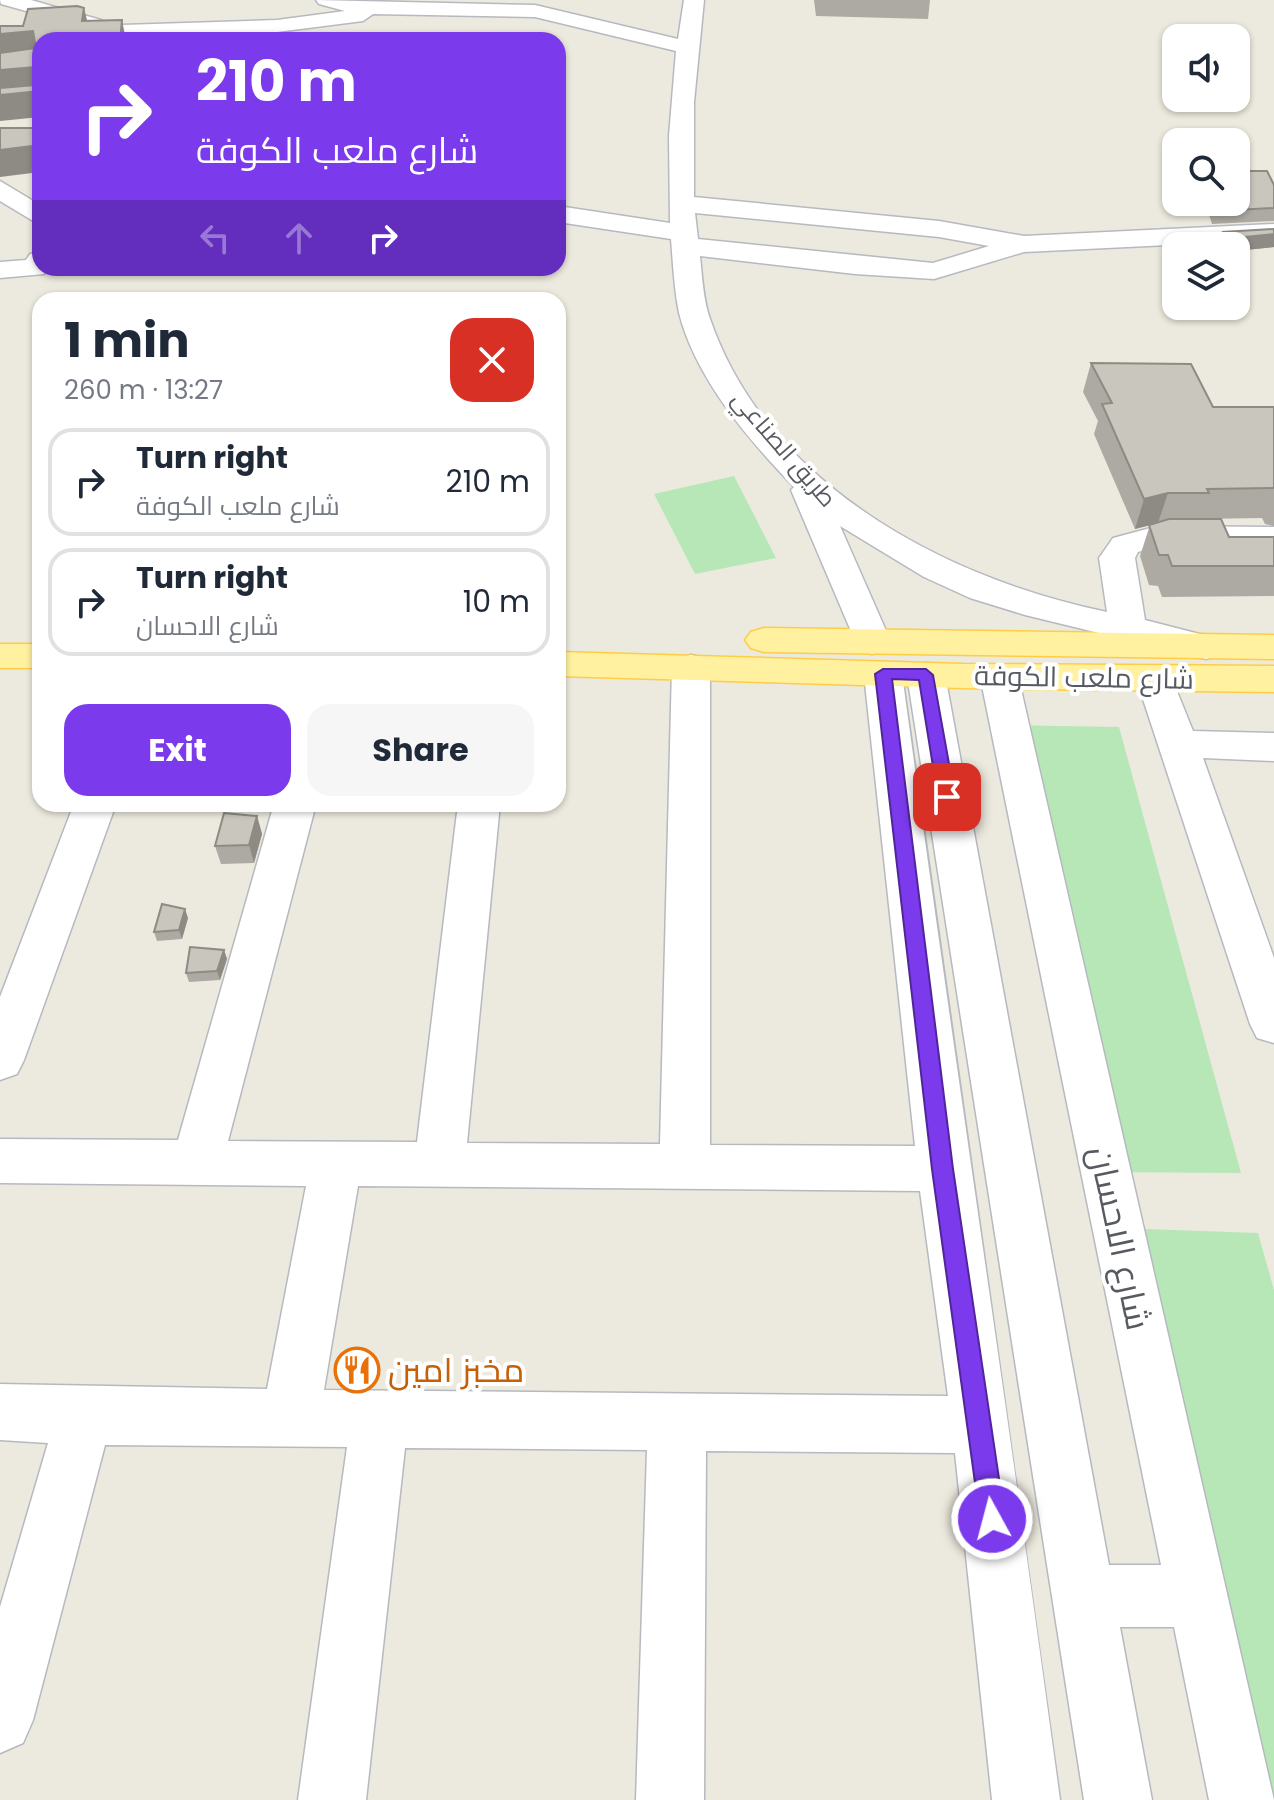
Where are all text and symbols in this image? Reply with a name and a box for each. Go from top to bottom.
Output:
map controls [1162,24,1250,320]
button: sound [1162,24,1250,112]
text: 210 m [196,42,357,121]
icon: right [64,64,168,168]
text: شارع ملعب الكوفة [196,125,478,176]
button: search [1162,128,1250,216]
icon: left [193,216,237,260]
icon: ahead [277,216,321,260]
icon: right [361,216,405,260]
button: layers [1162,232,1250,320]
text: 1 min [64,307,190,374]
button: close [450,318,534,402]
text: 260 m · 13:27 [64,372,223,408]
street label: طريق الصناعي [722,383,844,516]
text: Turn right [136,436,288,479]
icon: right [68,460,112,504]
text: 210 m [445,460,530,503]
text: شارع ملعب الكوفة [136,488,340,524]
text: Turn right [136,556,288,599]
icon: right [68,580,112,624]
text: 10 m [463,580,530,623]
text: شارع الاحسان [136,608,279,644]
street label: شارع ملعب الكوفة [974,656,1194,699]
button: Exit [64,704,291,796]
button: Share [307,704,534,796]
pin [913,763,981,831]
icon: arrive [925,775,969,819]
street label: شارع الاحسان [1077,1142,1163,1334]
restaurant icon: مخبز امين [333,1346,381,1394]
place label: مخبز امين [388,1346,524,1394]
position arrow [950,1477,1034,1561]

